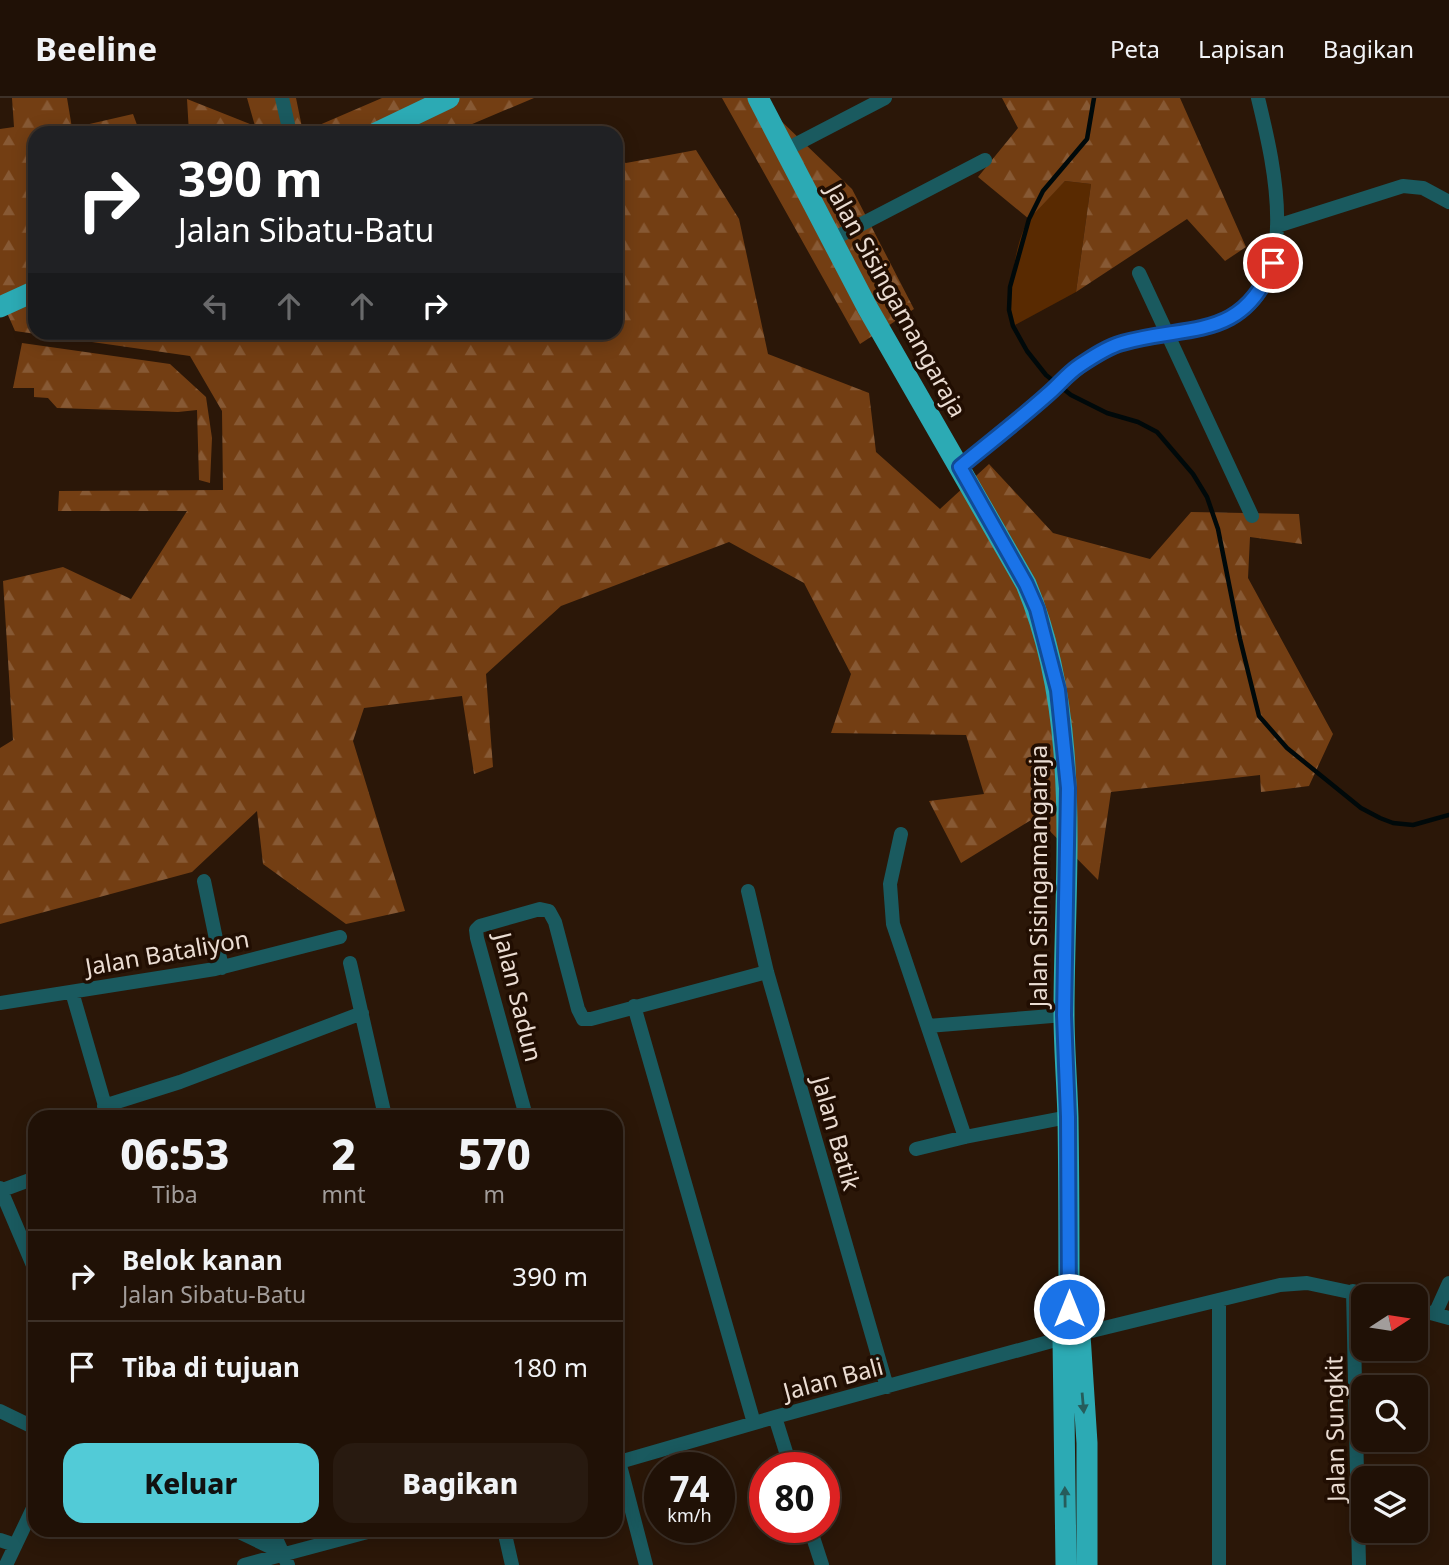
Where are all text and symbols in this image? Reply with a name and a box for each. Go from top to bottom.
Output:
text: Beeline [35,26,157,71]
text: Peta [1110,32,1160,65]
text: Lapisan [1198,32,1285,65]
text: Bagikan [1323,32,1414,65]
text: 390 m [178,145,323,211]
icon: right [63,154,154,245]
street label: Jalan Sisingamangaraja [818,176,975,423]
text: Jalan Sibatu-Batu [178,208,434,251]
pin [1243,233,1303,293]
icon: arrive [1254,244,1292,282]
icon: left [197,287,235,325]
icon: ahead [270,287,308,325]
icon: ahead [343,287,381,325]
icon: right [416,287,454,325]
street label: Jalan Sisingamangaraja [1021,745,1054,1009]
street label: Jalan Bataliyon [80,921,252,983]
street label: Jalan Sadun [487,927,551,1065]
street label: Jalan Batik [804,1070,869,1194]
text: 06:53 [120,1125,229,1182]
text: 2 [331,1125,356,1182]
text: 570 [458,1125,531,1182]
text: Tiba [152,1178,198,1210]
text: mnt [322,1178,366,1210]
text: m [484,1178,505,1210]
text: Belok kanan [122,1242,283,1278]
icon: right [63,1257,101,1295]
text: 390 m [512,1258,588,1294]
position arrow [1032,1272,1106,1346]
text: Jalan Sibatu-Batu [122,1278,306,1310]
north arrow [1351,1284,1428,1362]
map controls [1351,1284,1428,1543]
icon: arrive [63,1348,101,1386]
text: Tiba di tujuan [122,1349,300,1385]
text: 180 m [512,1349,588,1385]
street label: Jalan Bali [777,1349,887,1408]
street label: Jalan Sungkit [1316,1355,1352,1504]
button: search [1351,1375,1428,1452]
one-way arrow [1078,1392,1089,1414]
button: Keluar [63,1443,319,1523]
button: Bagikan [333,1443,588,1523]
speed limit sign: 80 [749,1452,840,1543]
text: 74 [669,1465,710,1512]
button: layers [1351,1466,1428,1543]
one-way arrow [1059,1486,1071,1508]
text: km/h [667,1503,712,1527]

